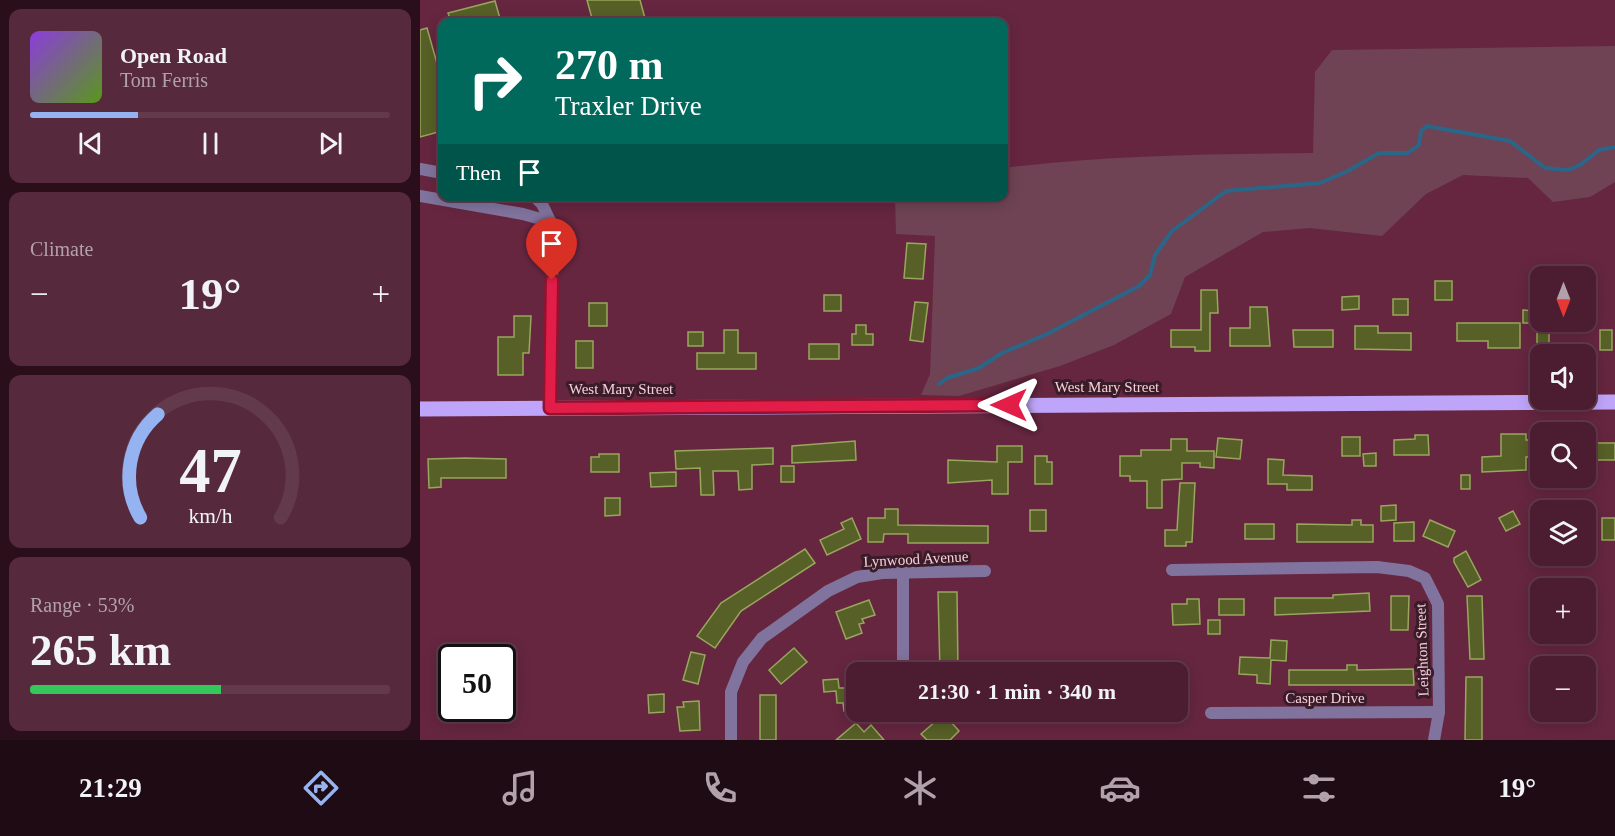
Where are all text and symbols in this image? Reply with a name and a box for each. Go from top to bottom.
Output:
icon: right [456,42,534,120]
text: 270 m [555,42,664,88]
text: Open Road [120,43,227,68]
text: Tom Ferris [120,69,208,91]
text: Traxler Drive [555,91,702,121]
icon: previous [74,127,107,160]
icon: pause [194,127,227,160]
icon: next [314,127,347,160]
icon: arrive [513,156,546,189]
text: Then [456,160,501,185]
pin [526,218,577,280]
icon: arrive [535,227,568,260]
text: Climate [30,238,93,260]
north arrow [1530,266,1596,332]
map controls [1530,266,1596,722]
text: 19° [179,269,242,319]
text: − [30,276,49,312]
text: + [371,276,390,312]
button: sound [1530,344,1596,410]
position arrow [977,373,1041,437]
street label: West Mary Street [1055,379,1160,395]
street label: West Mary Street [569,381,674,397]
button: search [1530,422,1596,488]
text: 47 [179,437,241,506]
button: layers [1530,500,1596,566]
text: km/h [188,505,232,529]
street label: Lynwood Avenue [863,548,969,570]
button: + [1530,578,1596,644]
text: Range · 53% [30,594,134,616]
street label: Leighton Street [1412,602,1432,697]
text: 265 km [30,625,171,675]
speed limit sign: 50 [438,644,516,722]
button: − [1530,656,1596,722]
text: 21:30 · 1 min · 340 m [918,679,1116,704]
street label: Casper Drive [1285,690,1365,706]
icon: directions [300,767,342,809]
icon: music [499,767,541,809]
icon: phone [699,767,741,809]
icon: climate [899,767,941,809]
icon: car [1099,767,1141,809]
icon: filters [1298,767,1340,809]
text: 21:29 [79,773,142,803]
text: 19° [1498,773,1536,803]

